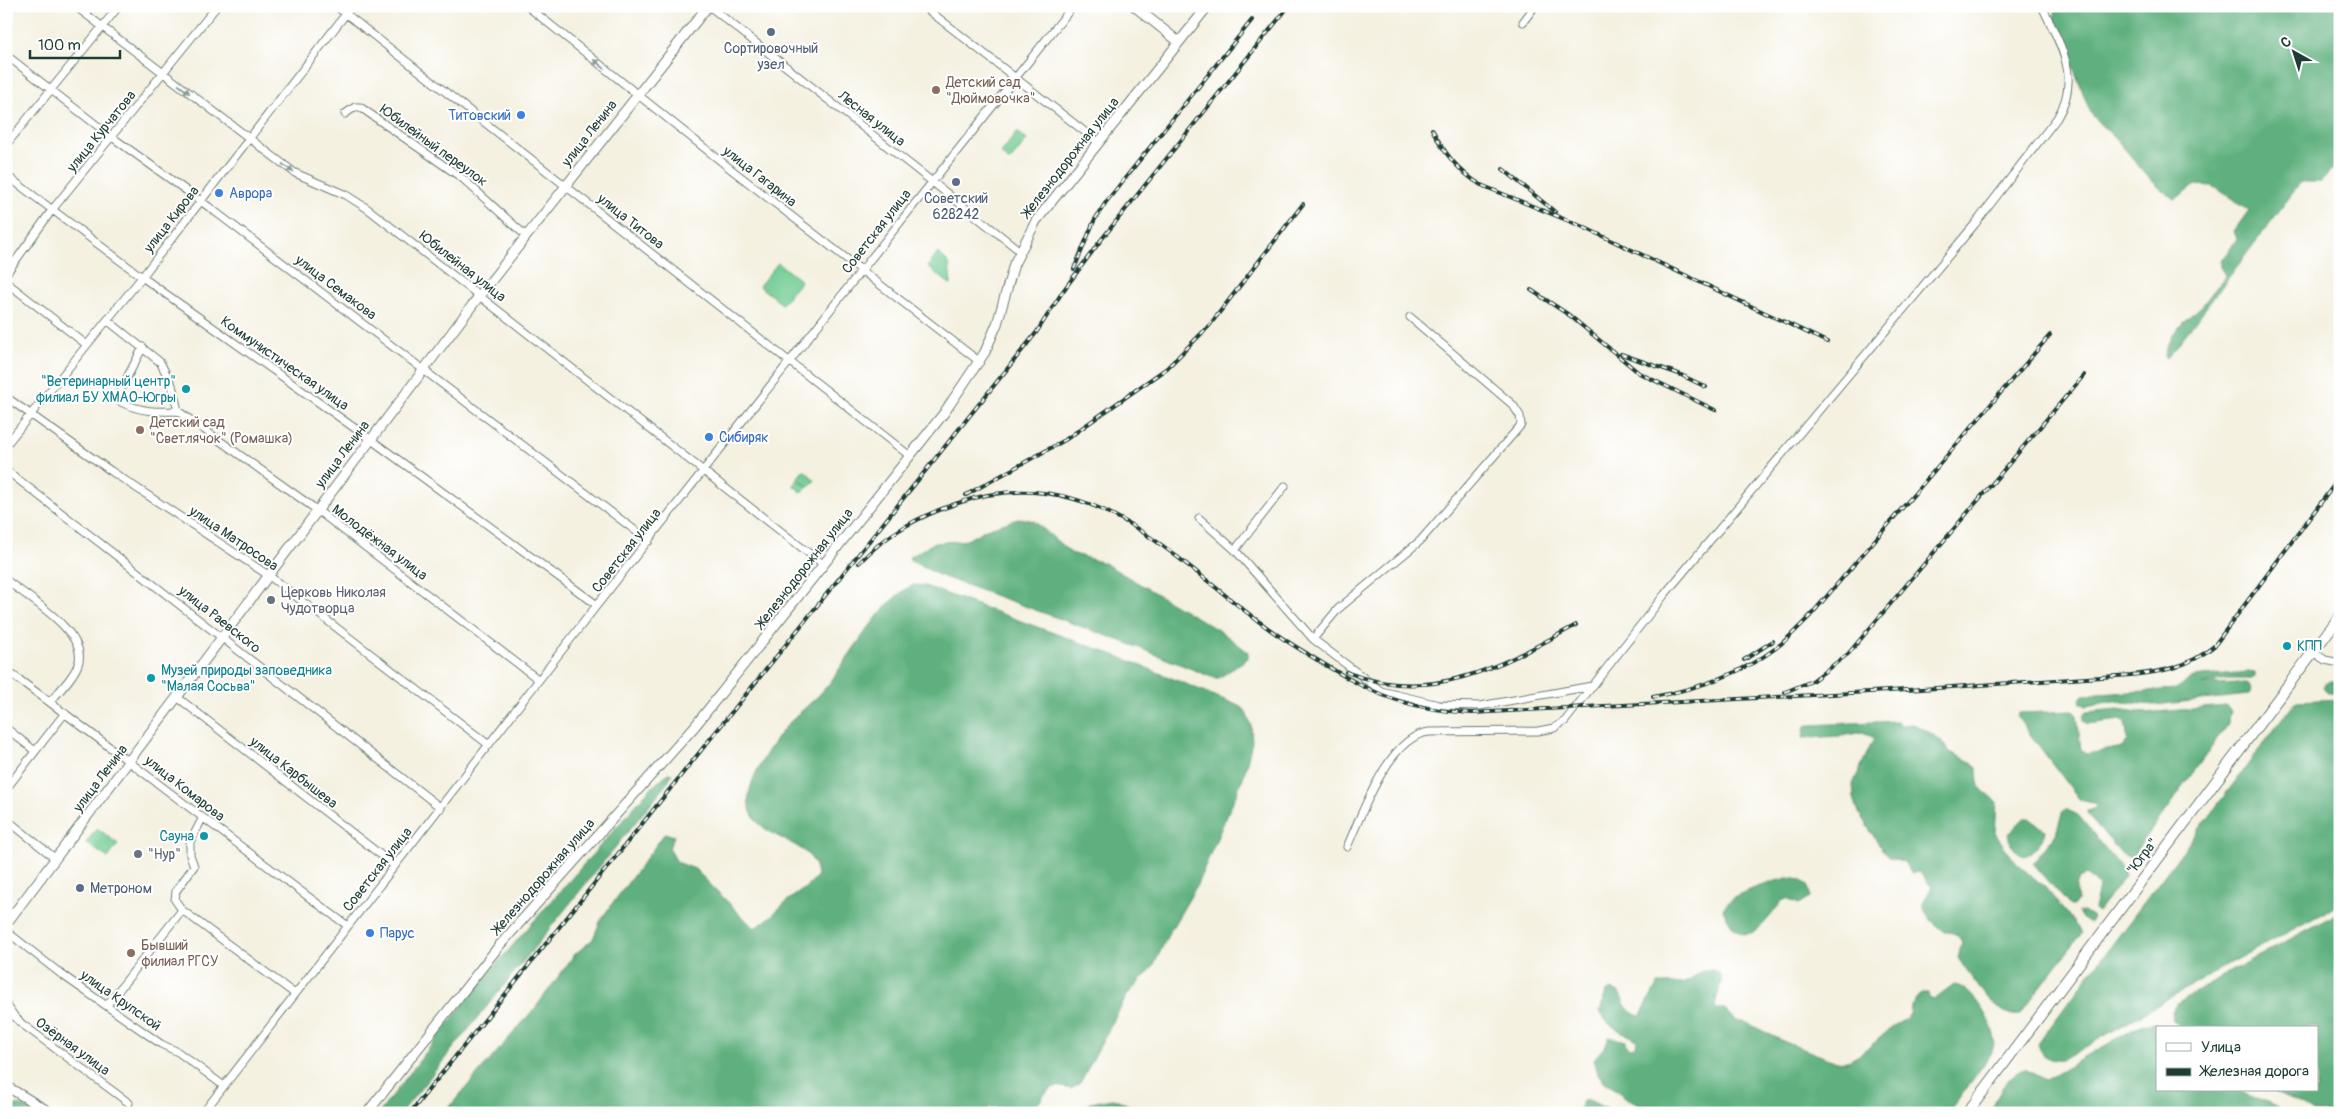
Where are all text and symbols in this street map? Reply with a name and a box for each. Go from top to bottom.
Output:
marker: Сортировочный узел [765,26,777,38]
scale bar [30,28,120,60]
north arrow [2268,28,2318,78]
text: С [2277,33,2295,52]
text: 100 m [38,36,81,55]
place label: Сортировочный узел [724,40,818,73]
one-way arrow [593,59,606,70]
place label: Детский сад "Дюймовочка" [945,74,1035,107]
one-way arrow [177,84,191,94]
marker: Детский сад "Дюймовочка" [930,84,942,96]
street label: Лесная улица [834,86,909,150]
street label: улица Курчатова [63,87,139,176]
street label: Железнодорожная улица [1017,94,1123,222]
street label: улица Ленина [557,97,621,171]
street label: Юбилейный переулок [377,101,491,190]
place label: Титовский [448,107,511,124]
marker: Титовский [515,109,527,121]
street label: улица Гагарина [719,142,800,210]
one-way arrow [281,163,295,173]
marker: Советский 628242 [950,176,962,188]
street label: улица Кирова [140,183,203,257]
place label: Аврора [229,185,272,202]
street label: Советская улица [838,186,915,277]
marker: Аврора [213,187,225,199]
street label: улица Титова [593,190,667,253]
place label: Советский 628242 [924,190,988,223]
street label: Юбилейная улица [416,227,509,306]
street label: улица Семакова [291,251,380,323]
street label: Коммунистическая улица [217,313,352,414]
place label: "Ветеринарный центр" филиал БУ ХМАО-Югры [36,373,176,406]
marker: "Ветеринарный центр" филиал БУ ХМАО-Югры [180,383,192,395]
place label: Детский сад "Светлячок" (Ромашка) [149,414,293,447]
street label: улица Ленина [311,417,373,492]
marker: Детский сад "Светлячок" (Ромашка) [134,424,146,436]
place label: Сибиряк [719,429,769,446]
marker: Сибиряк [703,431,715,443]
street label: Молодёжная улица [329,501,431,584]
street label: улица Матросова [185,502,281,574]
street label: Советская улица [588,505,665,596]
street label: Железнодорожная улица [751,505,857,633]
street label: улица Раевского [175,582,264,657]
place label: Церковь Николая Чудотворца [281,584,386,617]
marker: Церковь Николая Чудотворца [265,594,277,606]
place label: КПП [2297,638,2322,655]
marker: КПП [2281,640,2293,652]
place label: Музей природы заповедника "Малая Сосьва" [161,662,332,695]
marker: Музей природы заповедника "Малая Сосьва" [145,672,157,684]
street label: улица Карбышева [246,732,341,812]
street label: улица Ленина [69,741,131,816]
street label: улица Комарова [141,751,228,825]
street label: Железнодорожная улица [487,815,598,939]
street label: Советская улица [339,824,416,915]
place label: Сауна [159,828,194,845]
marker: Сауна [198,830,210,842]
street label: "Югра" [2123,835,2162,878]
place label: "Нур" [148,846,181,863]
marker: "Нур" [132,848,144,860]
place label: Метроном [90,880,152,897]
marker: Метроном [74,882,86,894]
place label: Парус [380,925,415,942]
marker: Парус [364,927,376,939]
place label: Бывший филиал РГСУ [141,937,219,970]
marker: Бывший филиал РГСУ [125,947,137,959]
street label: улица Крупской [76,966,164,1034]
street label: Озёрная улица [32,1014,113,1079]
legend [2156,1026,2318,1092]
text: Улица [2201,1038,2241,1057]
text: Железная дорога [2199,1062,2309,1081]

